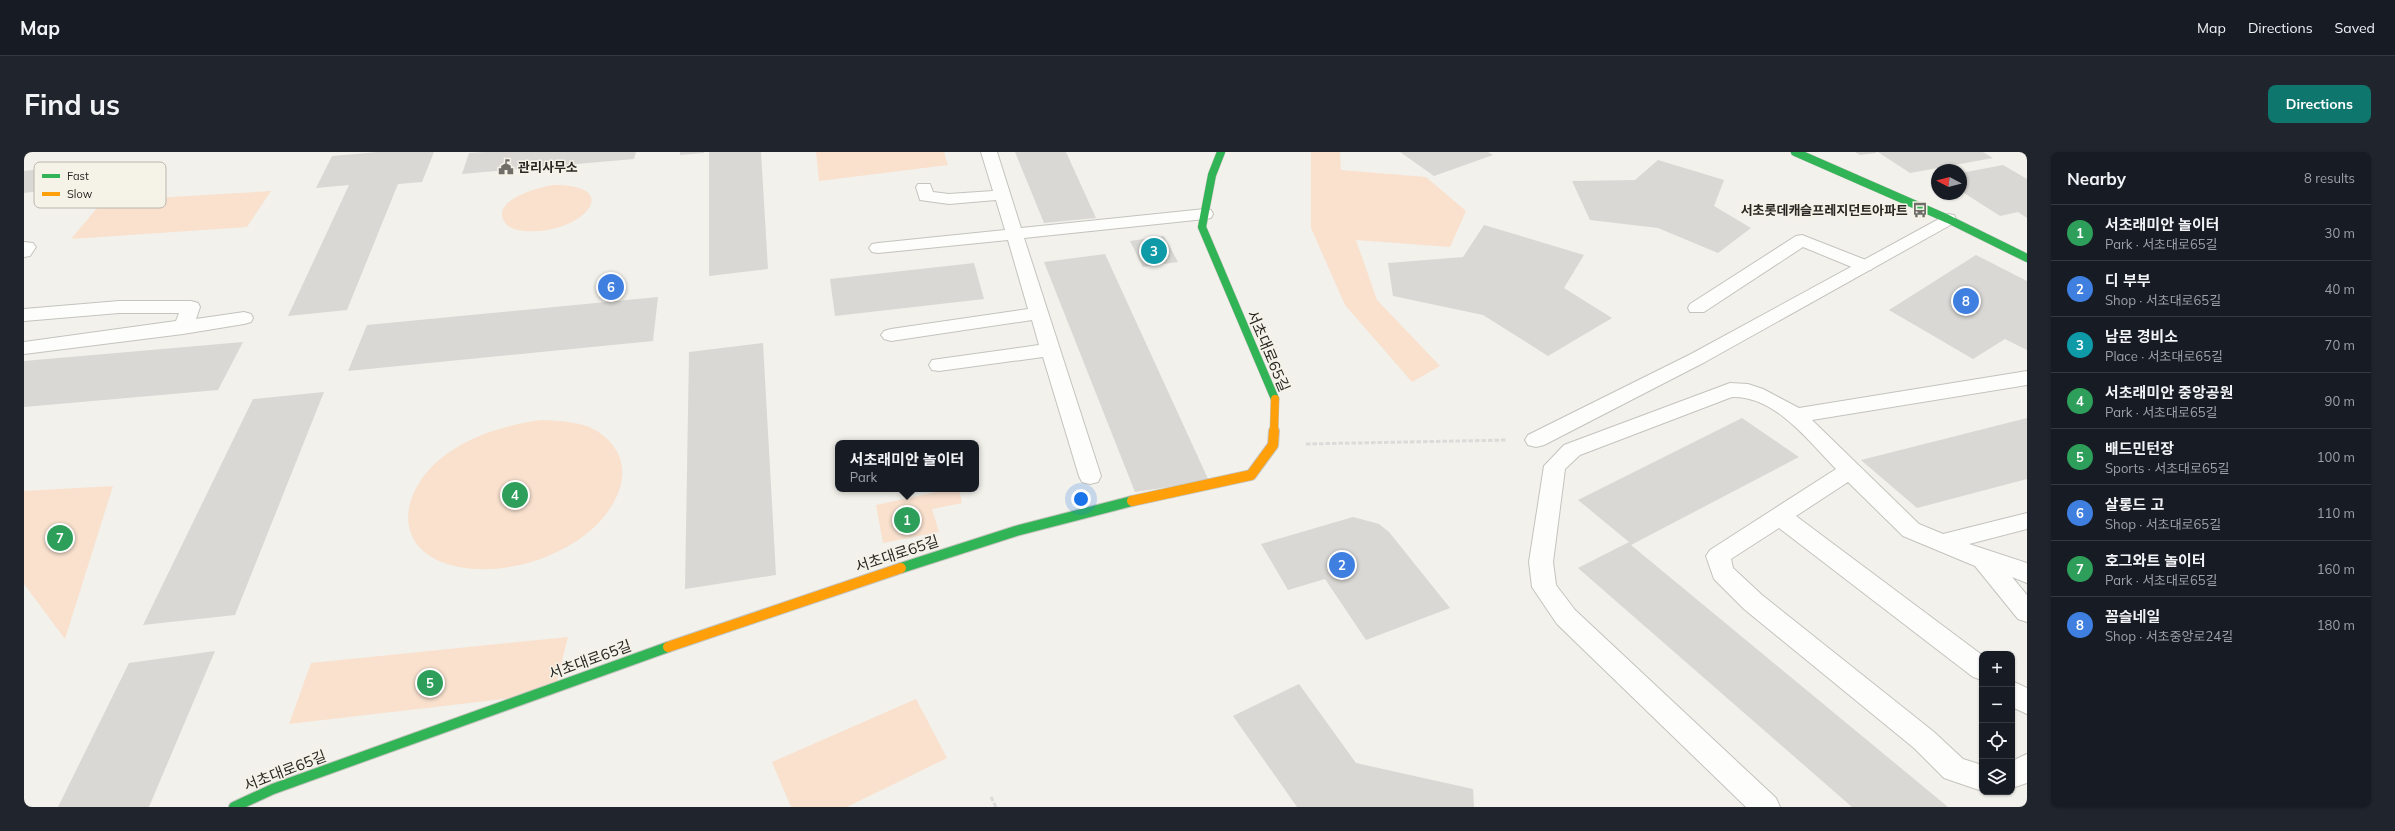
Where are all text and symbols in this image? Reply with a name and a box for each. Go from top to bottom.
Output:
text: Map [20,16,60,40]
text: Map [2197,19,2226,37]
text: Directions [2248,19,2313,37]
text: Saved [2335,19,2375,37]
button: Directions [2268,85,2371,123]
text: Find us [24,87,120,122]
public building icon: 관리사무소 [497,158,515,176]
place label: 관리사무소 [518,159,578,175]
legend [34,162,166,208]
north arrow [1931,164,1967,200]
text: Nearby [2067,168,2126,189]
text: Fast [67,169,89,183]
text: 8 results [2304,170,2355,186]
text: Slow [67,187,93,201]
bus stop icon: 서초롯데캐슬프레지던트아파트 [1911,201,1929,219]
place label: 서초롯데캐슬프레지던트아파트 [1741,202,1908,218]
text: 서초래미안 놀이터 [2105,215,2220,234]
text: 1 [2076,225,2084,241]
text: 30 m [2325,225,2355,241]
pin: 3 [1141,236,1167,266]
text: Park · 서초대로65길 [2105,236,2218,252]
text: 디 부부 [2105,271,2151,290]
pin: 6 [598,272,624,302]
text: 2 [2076,281,2084,297]
text: 40 m [2325,281,2355,297]
pin: 8 [1953,286,1979,316]
text: Shop · 서초대로65길 [2105,292,2221,308]
street label: 서초대로65길 [1243,307,1294,395]
text: 남문 경비소 [2105,327,2178,346]
text: 3 [2076,337,2084,353]
text: 70 m [2325,337,2355,353]
text: Place · 서초대로65길 [2105,348,2223,364]
text: 서초래미안 중앙공원 [2105,383,2233,402]
text: 4 [2076,393,2084,409]
text: 90 m [2325,393,2355,409]
text: Park · 서초대로65길 [2105,404,2218,420]
text: 배드민턴장 [2105,439,2174,458]
popup [835,440,979,492]
text: 5 [2076,449,2084,465]
text: 100 m [2317,449,2355,465]
text: 서초래미안 놀이터 [850,450,964,469]
text: Sports · 서초대로65길 [2105,460,2230,476]
text: Park [850,469,877,485]
pin: 4 [502,480,528,510]
your location [1071,489,1091,509]
text: 살롱드 고 [2105,495,2164,514]
pin: 1 [894,505,920,535]
text: 6 [2076,505,2084,521]
text: 110 m [2317,505,2355,521]
text: Shop · 서초대로65길 [2105,516,2221,532]
pin: 7 [47,523,73,553]
street label: 서초대로65길 [853,531,941,576]
pin: 2 [1329,550,1355,580]
text: 호그와트 놀이터 [2105,551,2206,570]
text: 7 [2076,561,2084,577]
text: 160 m [2317,561,2355,577]
text: Park · 서초대로65길 [2105,572,2218,588]
text: 꼼슬네일 [2105,607,2160,626]
text: 8 [2076,617,2084,633]
text: 180 m [2317,617,2355,633]
text: Shop · 서초중앙로24길 [2105,628,2233,644]
street label: 서초대로65길 [546,636,634,683]
map controls [1979,651,2015,795]
button: + [1979,651,2015,687]
pin: 5 [417,668,443,698]
button: − [1979,687,2015,723]
button: locate [1979,723,2015,759]
street label: 서초대로65길 [241,746,329,795]
button: layers [1979,759,2015,795]

